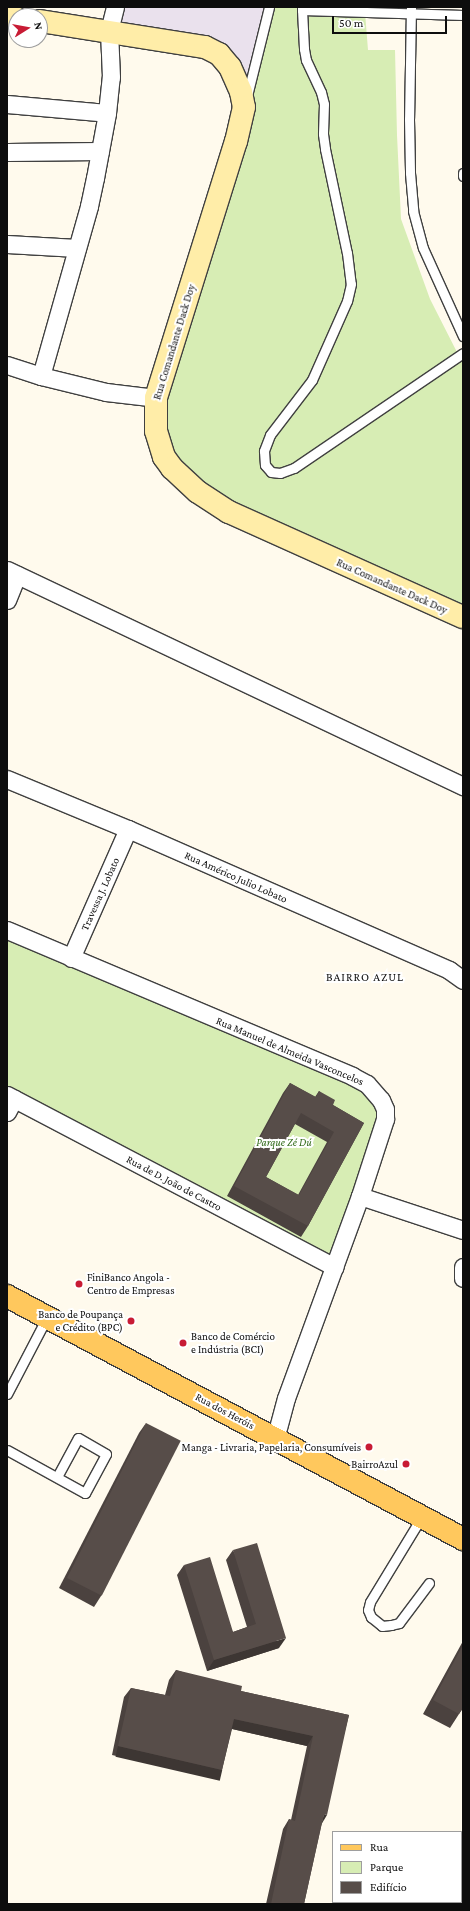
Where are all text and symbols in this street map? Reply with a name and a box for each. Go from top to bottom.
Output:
north arrow [8,8,48,48]
scale bar [334,8,449,34]
text: 50 m [339,16,363,30]
text: N [32,21,45,31]
street label: Rua Comandante Dack Doy [150,283,198,401]
street label: Rua Comandante Dack Doy [334,556,450,616]
street label: Rua Américo Julio Lobato [183,848,289,906]
street label: Travessa J. Lobato [78,855,122,933]
district label: BAIRRO AZUL [326,971,404,985]
street label: Rua Manuel de Almeida Vasconcelos [214,1014,366,1088]
park label: Parque Zé Dú [256,1135,312,1149]
street label: Rua de D. João de Castro [124,1152,224,1214]
place label: FiniBanco Angola - Centro de Empresas [87,1271,175,1297]
marker: FiniBanco Angola - Centro de Empresas [74,1279,84,1289]
place label: Banco de Poupança e Crédito (BPC) [38,1308,123,1334]
marker: Banco de Poupança e Crédito (BPC) [126,1316,136,1326]
place label: Banco de Comércio e Indústria (BCI) [191,1330,275,1356]
marker: Banco de Comércio e Indústria (BCI) [178,1338,188,1348]
street label: Rua dos Heróis [193,1390,257,1432]
place label: Manga - Livraria, Papelaria, Consumíveis [182,1440,361,1454]
marker: Manga - Livraria, Papelaria, Consumíveis [364,1442,374,1452]
place label: BairroAzul [351,1457,398,1471]
marker: BairroAzul [401,1459,411,1469]
legend [332,1831,462,1903]
text: Rua [370,1840,388,1854]
text: Parque [370,1860,403,1874]
text: Edifício [370,1880,407,1894]

